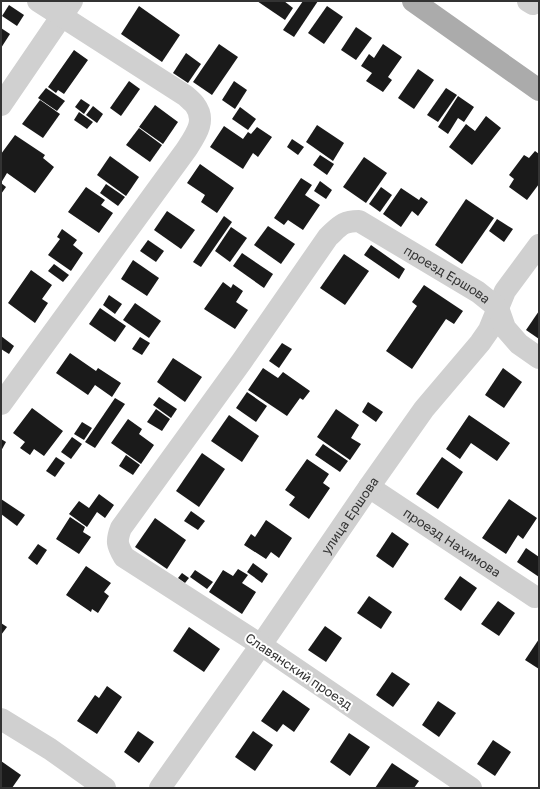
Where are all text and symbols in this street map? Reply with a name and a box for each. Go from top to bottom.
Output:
street label: проезд Ершова [401,242,494,307]
street label: улица Ершова [317,474,382,557]
street label: проезд Нахимова [401,504,504,580]
street label: Славянский проезд [242,629,356,713]

